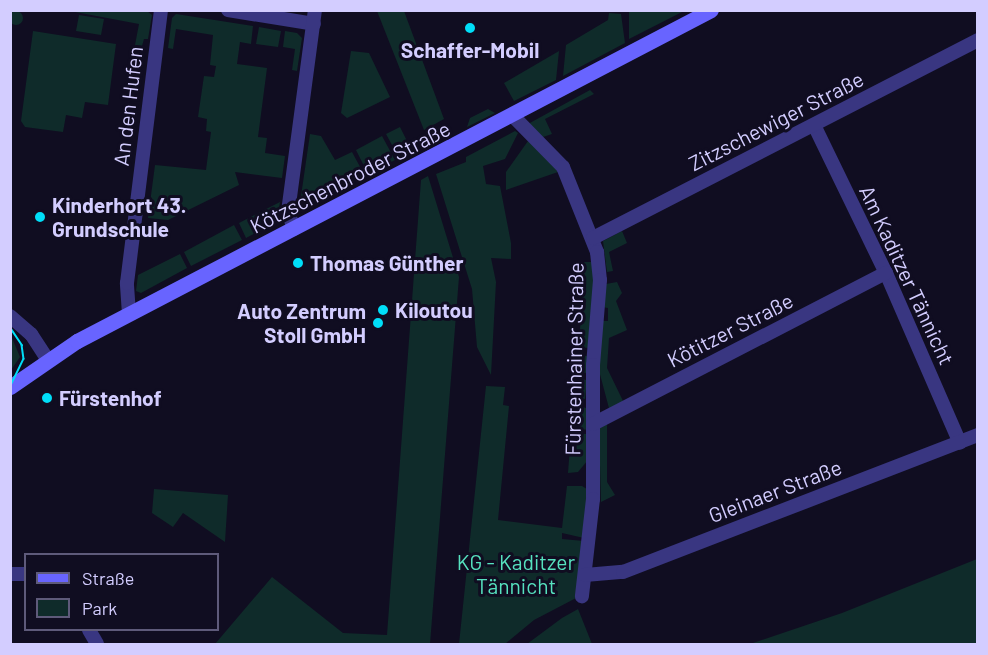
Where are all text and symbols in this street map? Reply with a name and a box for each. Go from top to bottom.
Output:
marker: Schaffer-Mobil [463,21,477,35]
place label: Schaffer-Mobil [401,37,539,63]
street label: An den Hufen [108,45,148,167]
street label: Zitzschewiger Straße [684,66,868,176]
street label: Kötzschenbroder Straße [246,116,454,238]
street label: Am Kaditzer Tännicht [854,181,960,369]
place label: Kinderhort 43. Grundschule [52,192,187,242]
marker: Kinderhort 43. Grundschule [33,210,47,224]
place label: Thomas Günther [310,250,464,276]
marker: Thomas Günther [291,256,305,270]
street label: Fürstenhainer Straße [560,262,588,456]
street label: Kötitzer Straße [663,287,797,373]
place label: Kiloutou [395,297,473,323]
place label: Auto Zentrum Stoll GmbH [237,298,366,348]
marker: Kiloutou [376,303,390,317]
marker: Auto Zentrum Stoll GmbH [371,316,385,330]
place label: Fürstenhof [59,385,162,411]
marker: Fürstenhof [40,391,54,405]
street label: Gleinaer Straße [705,454,845,528]
park label: KG - Kaditzer Tännicht [457,549,575,599]
legend [24,553,219,631]
text: Straße [82,567,134,589]
text: Park [82,597,117,619]

